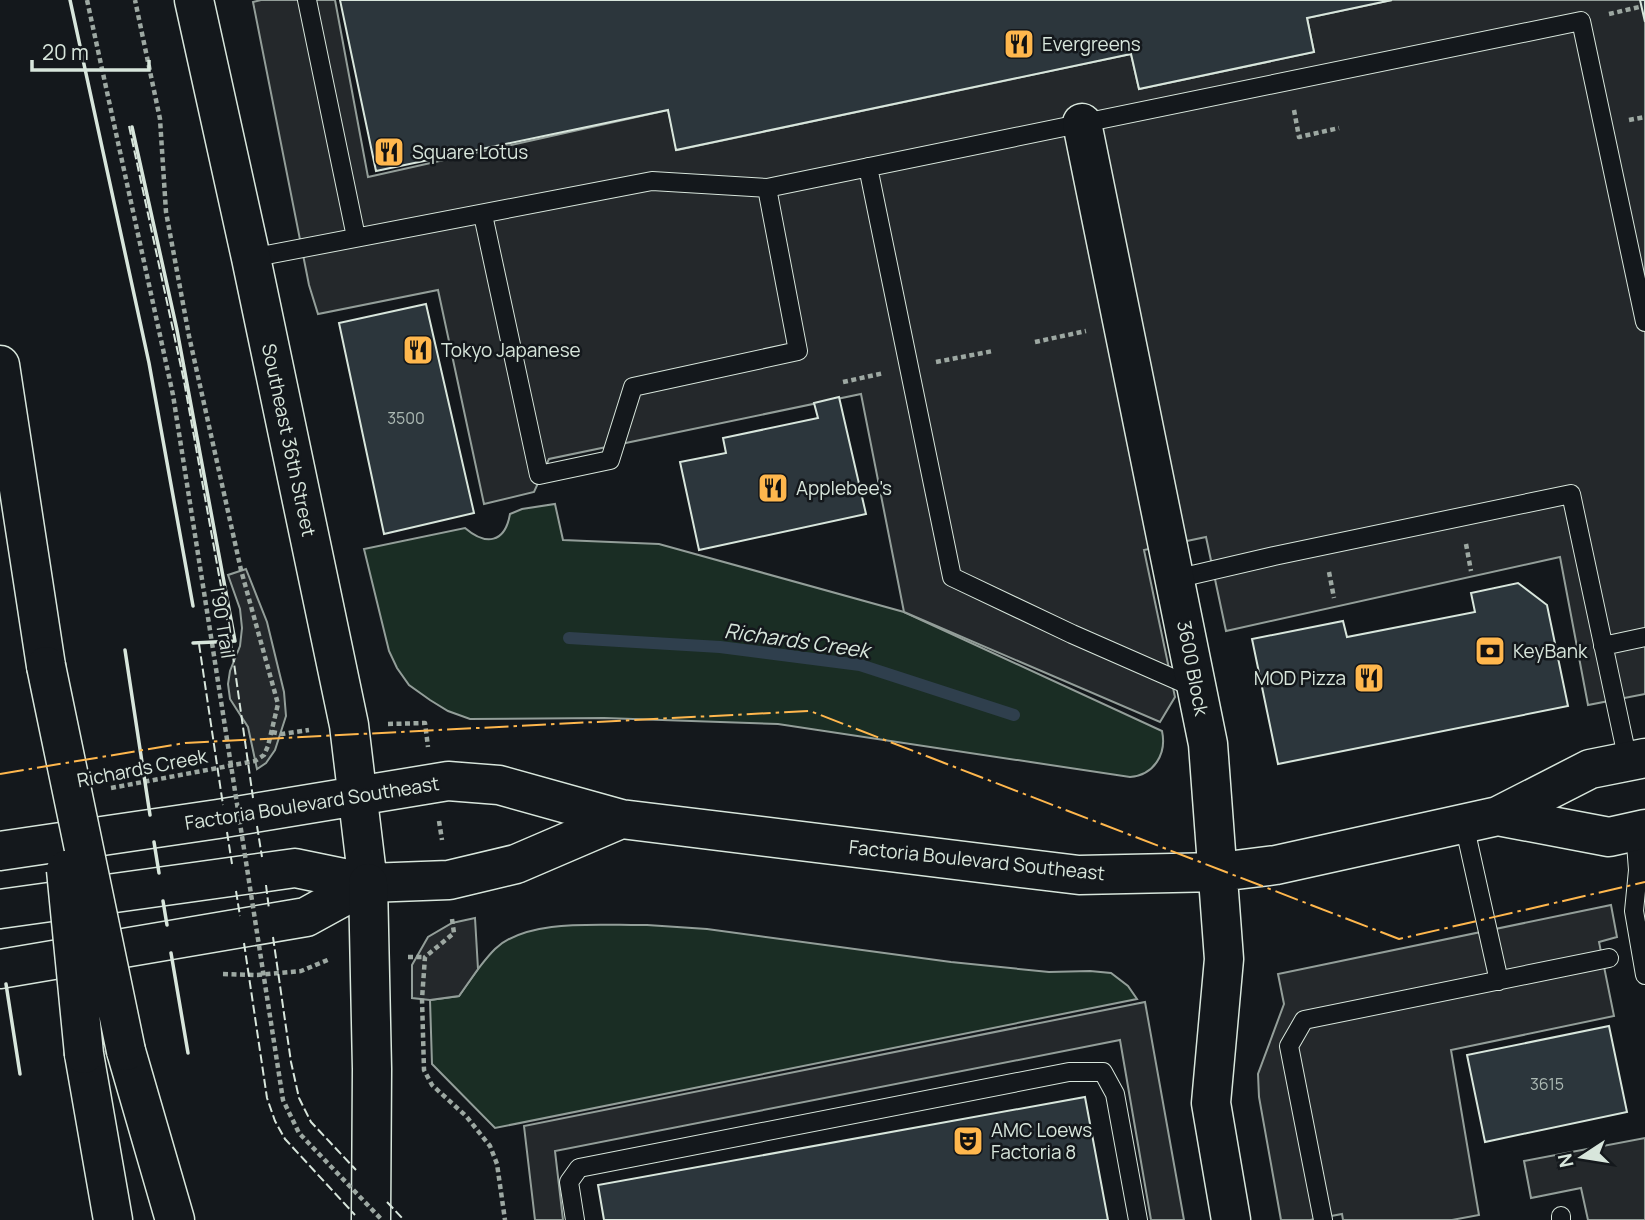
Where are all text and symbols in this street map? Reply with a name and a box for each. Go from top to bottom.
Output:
restaurant icon: Evergreens [1002,27,1036,61]
scale bar [32,28,149,72]
place label: Evergreens [1042,31,1141,57]
text: 20 m [42,38,89,66]
restaurant icon: Square Lotus [372,135,406,169]
place label: Square Lotus [412,139,528,165]
restaurant icon: Tokyo Japanese [401,333,435,367]
place label: Tokyo Japanese [441,337,581,363]
street label: Southeast 36th Street [256,341,322,539]
house number: 3500 [387,407,425,429]
restaurant icon: Applebee's [756,471,790,505]
place label: Applebee's [796,475,892,501]
street label: I 90 Trail [205,586,241,660]
water label: Richards Creek [723,616,874,664]
street label: 3600 Block [1171,618,1215,718]
bank icon: KeyBank [1473,634,1507,668]
place label: KeyBank [1513,638,1588,664]
restaurant icon: MOD Pizza [1352,661,1386,695]
place label: MOD Pizza [1254,665,1346,691]
street label: Richards Creek [75,743,210,793]
street label: Factoria Boulevard Southeast [183,770,441,836]
street label: Factoria Boulevard Southeast [848,834,1106,886]
house number: 3615 [1530,1073,1564,1095]
place label: AMC Loews Factoria 8 [991,1117,1092,1165]
north arrow [1547,1122,1617,1192]
theatre icon: AMC Loews Factoria 8 [951,1124,985,1158]
text: N [1551,1151,1580,1170]

